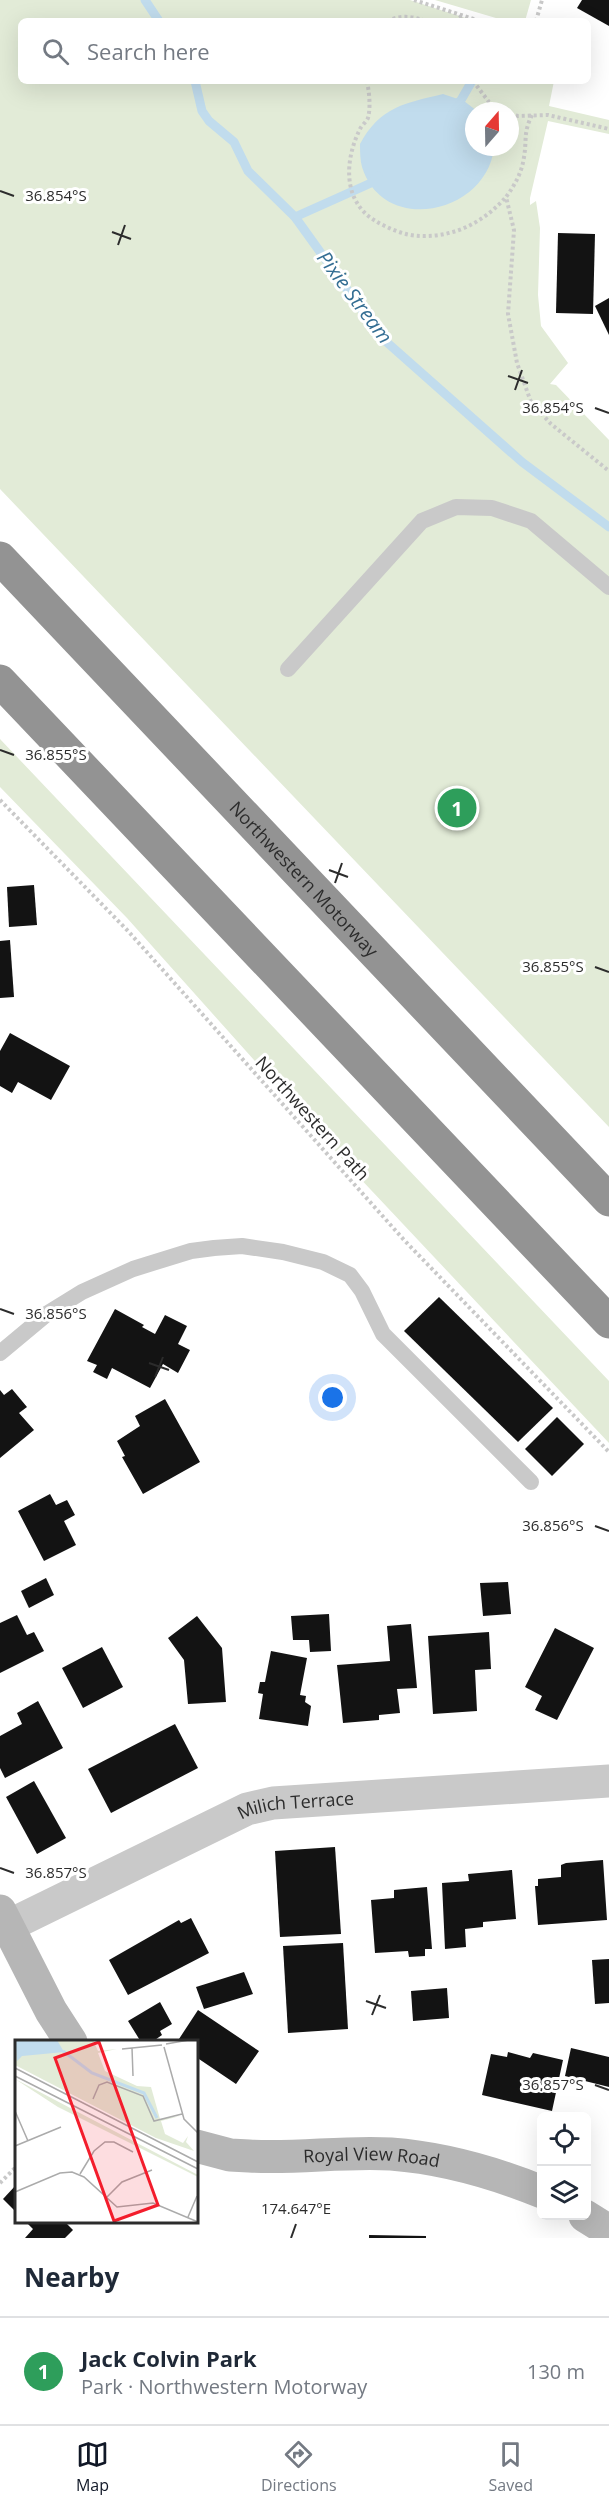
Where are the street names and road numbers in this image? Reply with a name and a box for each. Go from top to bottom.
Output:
street label: Northwestern Motorway [225,796,384,962]
street label: Northwestern Path [251,1051,375,1185]
street label: Milich Terrace [233,1786,355,1824]
street label: Royal View Road [303,2141,442,2172]

